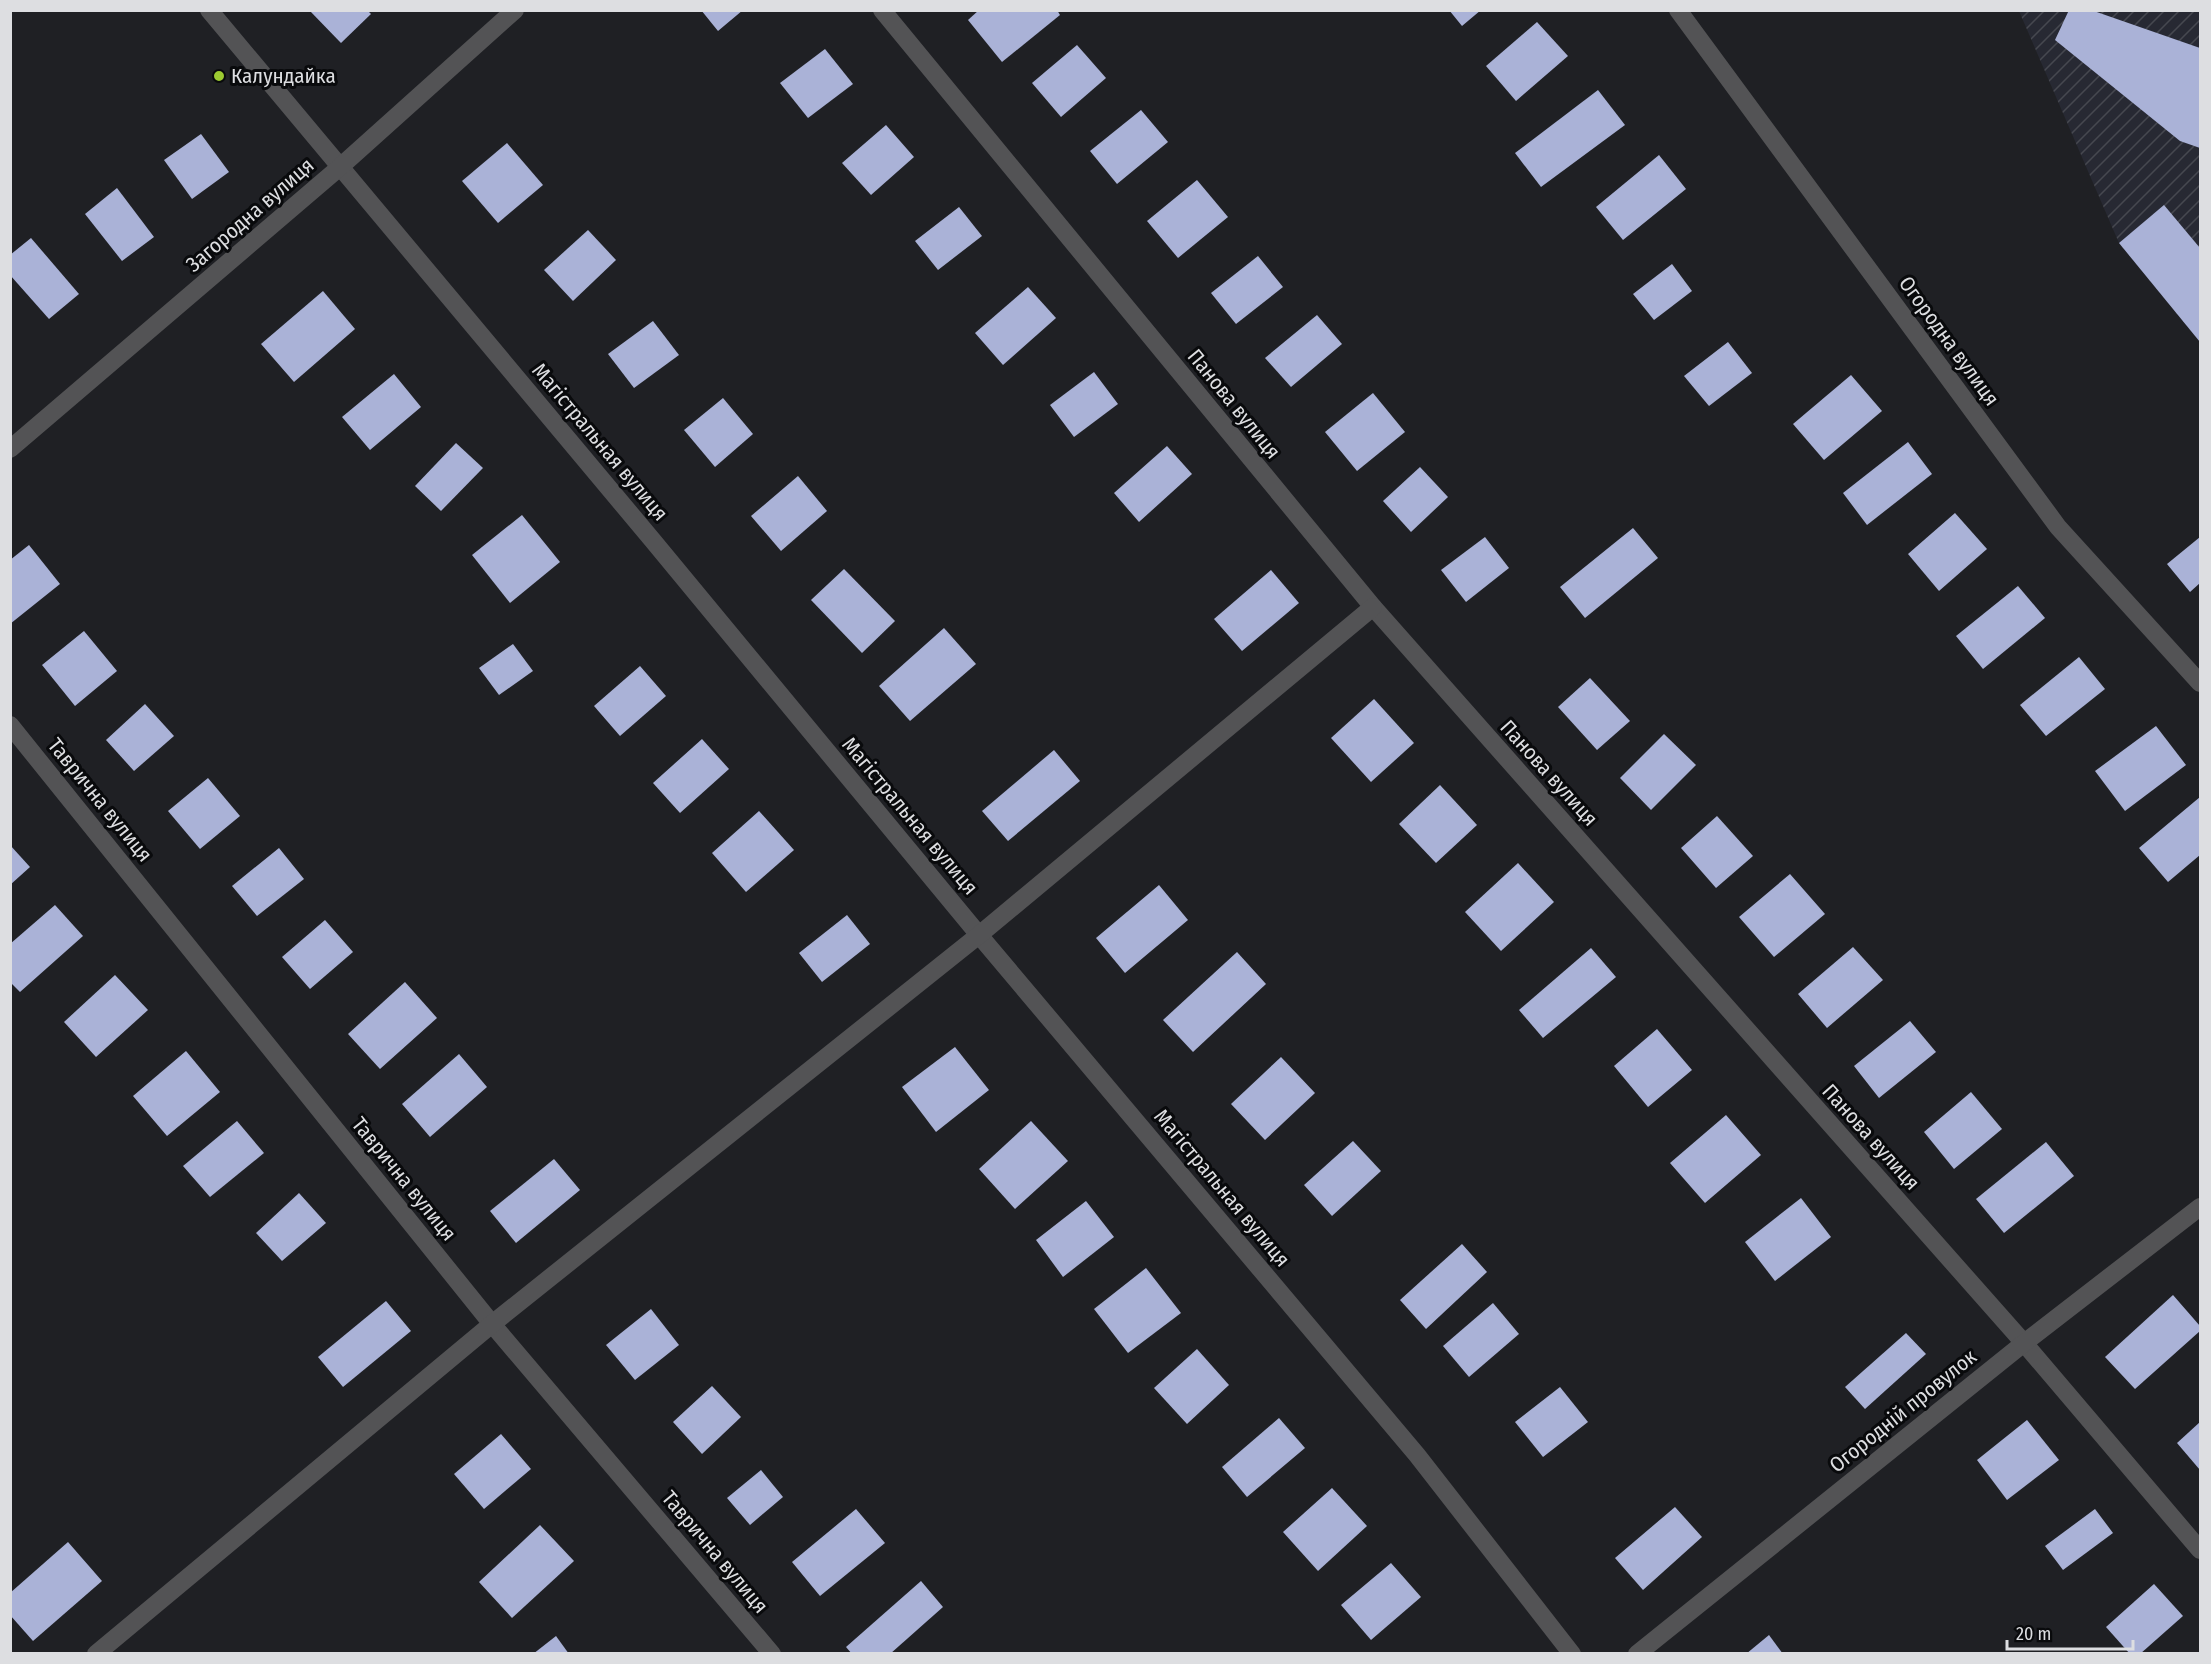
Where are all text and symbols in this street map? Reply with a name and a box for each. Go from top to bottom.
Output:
place label: Калундайка [231,63,336,89]
marker: Калундайка [212,69,226,83]
street label: Загородна вулиця [181,152,319,278]
street label: Огородна вулиця [1893,271,2005,411]
street label: Панова вулиця [1182,344,1286,464]
street label: Магістральная вулиця [526,358,674,526]
street label: Панова вулиця [1495,715,1603,831]
street label: Магістральная вулиця [836,732,984,900]
street label: Таврична вулиця [42,733,158,867]
street label: Панова вулиця [1817,1079,1925,1195]
street label: Магістральная вулиця [1148,1104,1296,1272]
street label: Таврична вулиця [346,1112,462,1246]
street label: Огородній провулок [1824,1344,1982,1478]
street label: Таврична вулиця [656,1486,774,1618]
scale bar [2007,1613,2133,1651]
text: 20 m [2016,1623,2051,1645]

